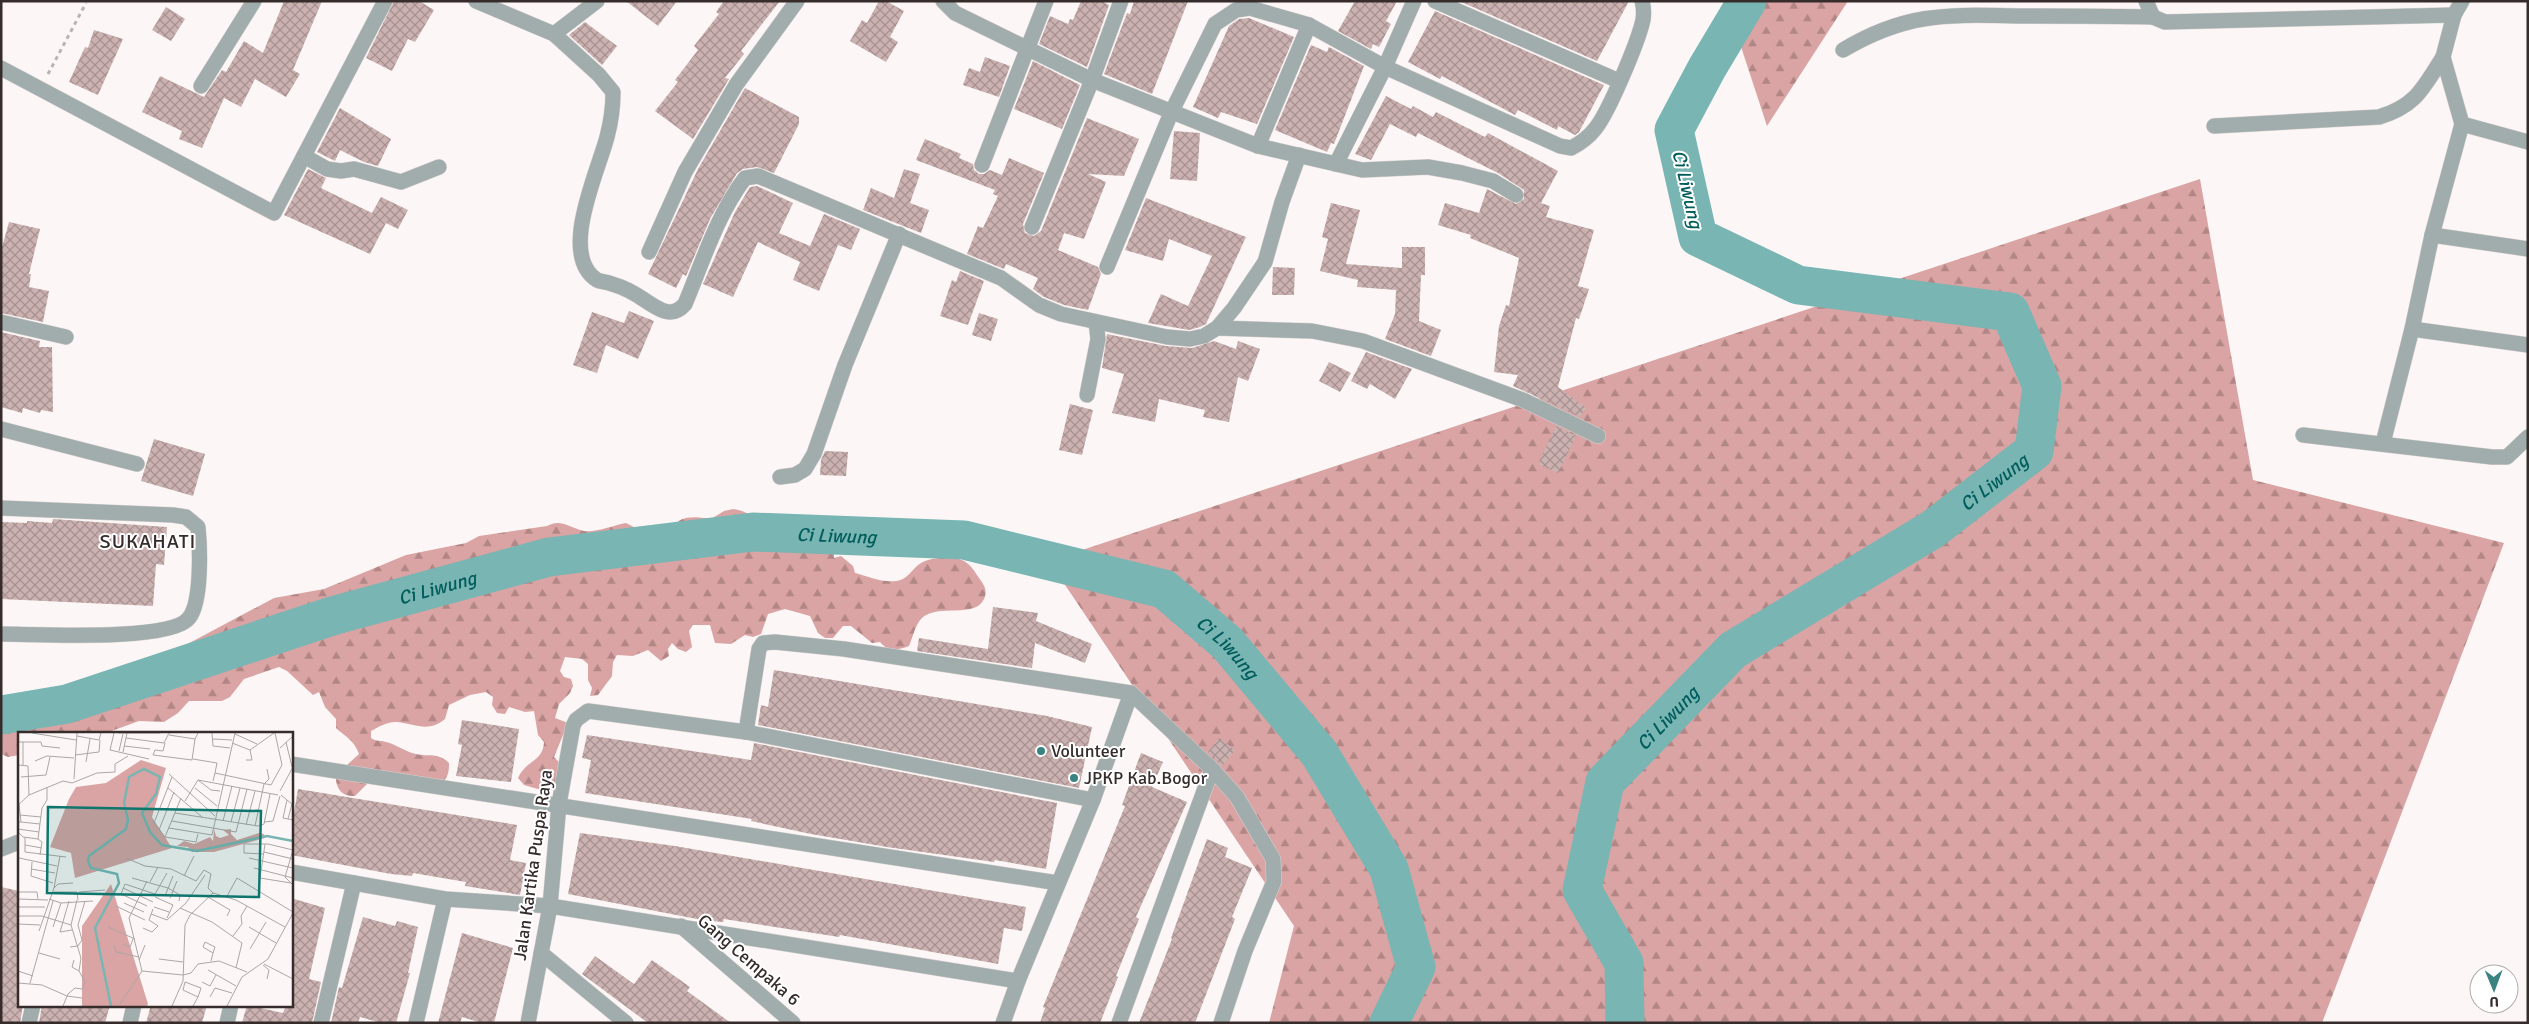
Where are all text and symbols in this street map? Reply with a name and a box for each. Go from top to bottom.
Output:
water label: Ci Liwung [1666,148,1708,233]
water label: Ci Liwung [1955,448,2035,517]
water label: Ci Liwung [796,523,879,550]
district label: SUKAHATI [100,529,196,554]
water label: Ci Liwung [396,566,481,610]
water label: Ci Liwung [1191,611,1265,686]
water label: Ci Liwung [1631,680,1706,756]
inset map [18,732,292,1006]
place label: Volunteer [1051,740,1126,762]
marker: Volunteer [1035,745,1047,757]
place label: JPKP Kab.Bogor [1084,767,1207,789]
street label: Jalan Kartika Puspa Raya [509,768,557,962]
marker: JPKP Kab.Bogor [1068,772,1080,784]
street label: Gang Cempaka 6 [693,910,805,1010]
north arrow [2469,964,2519,1014]
text: U [2489,993,2499,1010]

